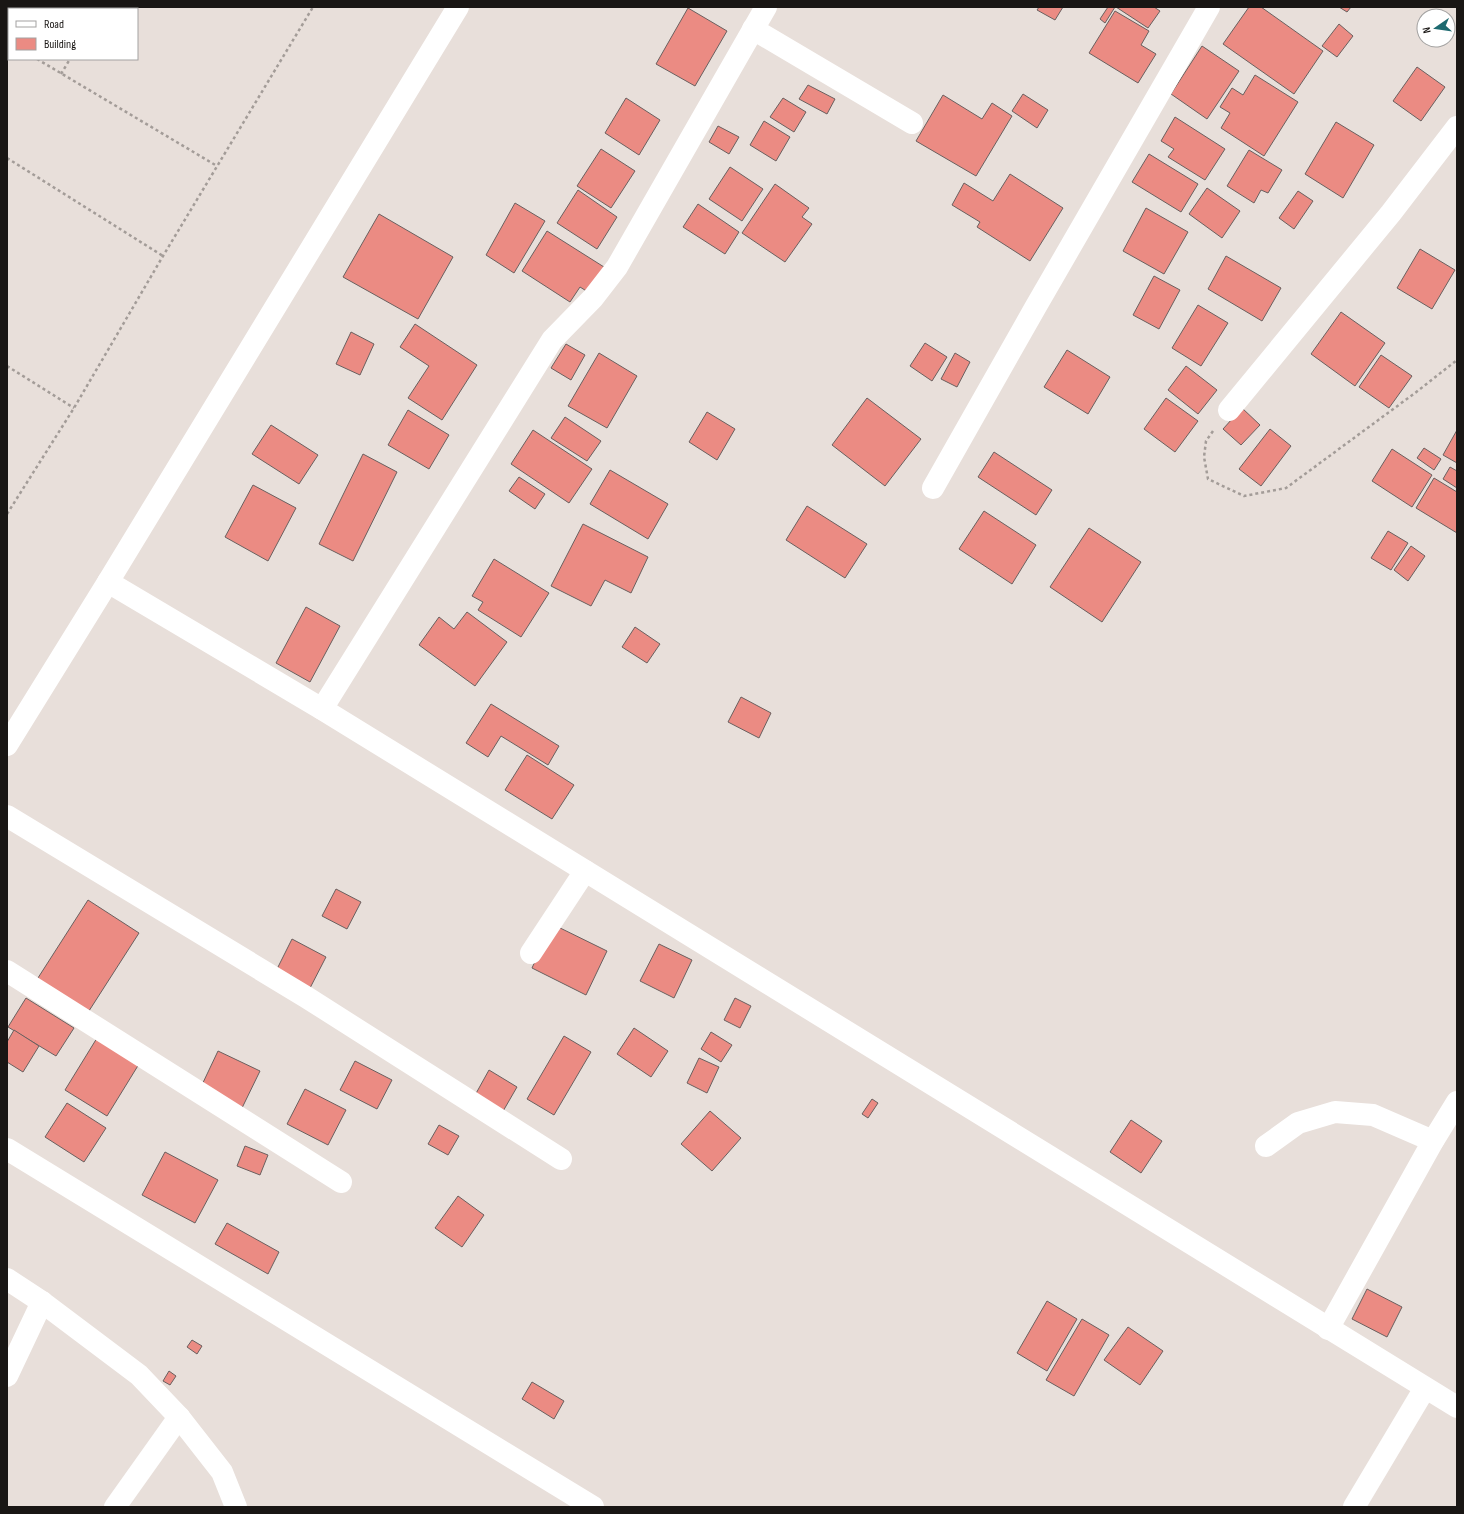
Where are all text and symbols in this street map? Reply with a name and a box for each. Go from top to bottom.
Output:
legend [8,8,138,60]
north arrow [1416,8,1456,48]
text: Road [44,17,64,32]
text: N [1420,26,1434,34]
text: Building [44,37,76,52]

